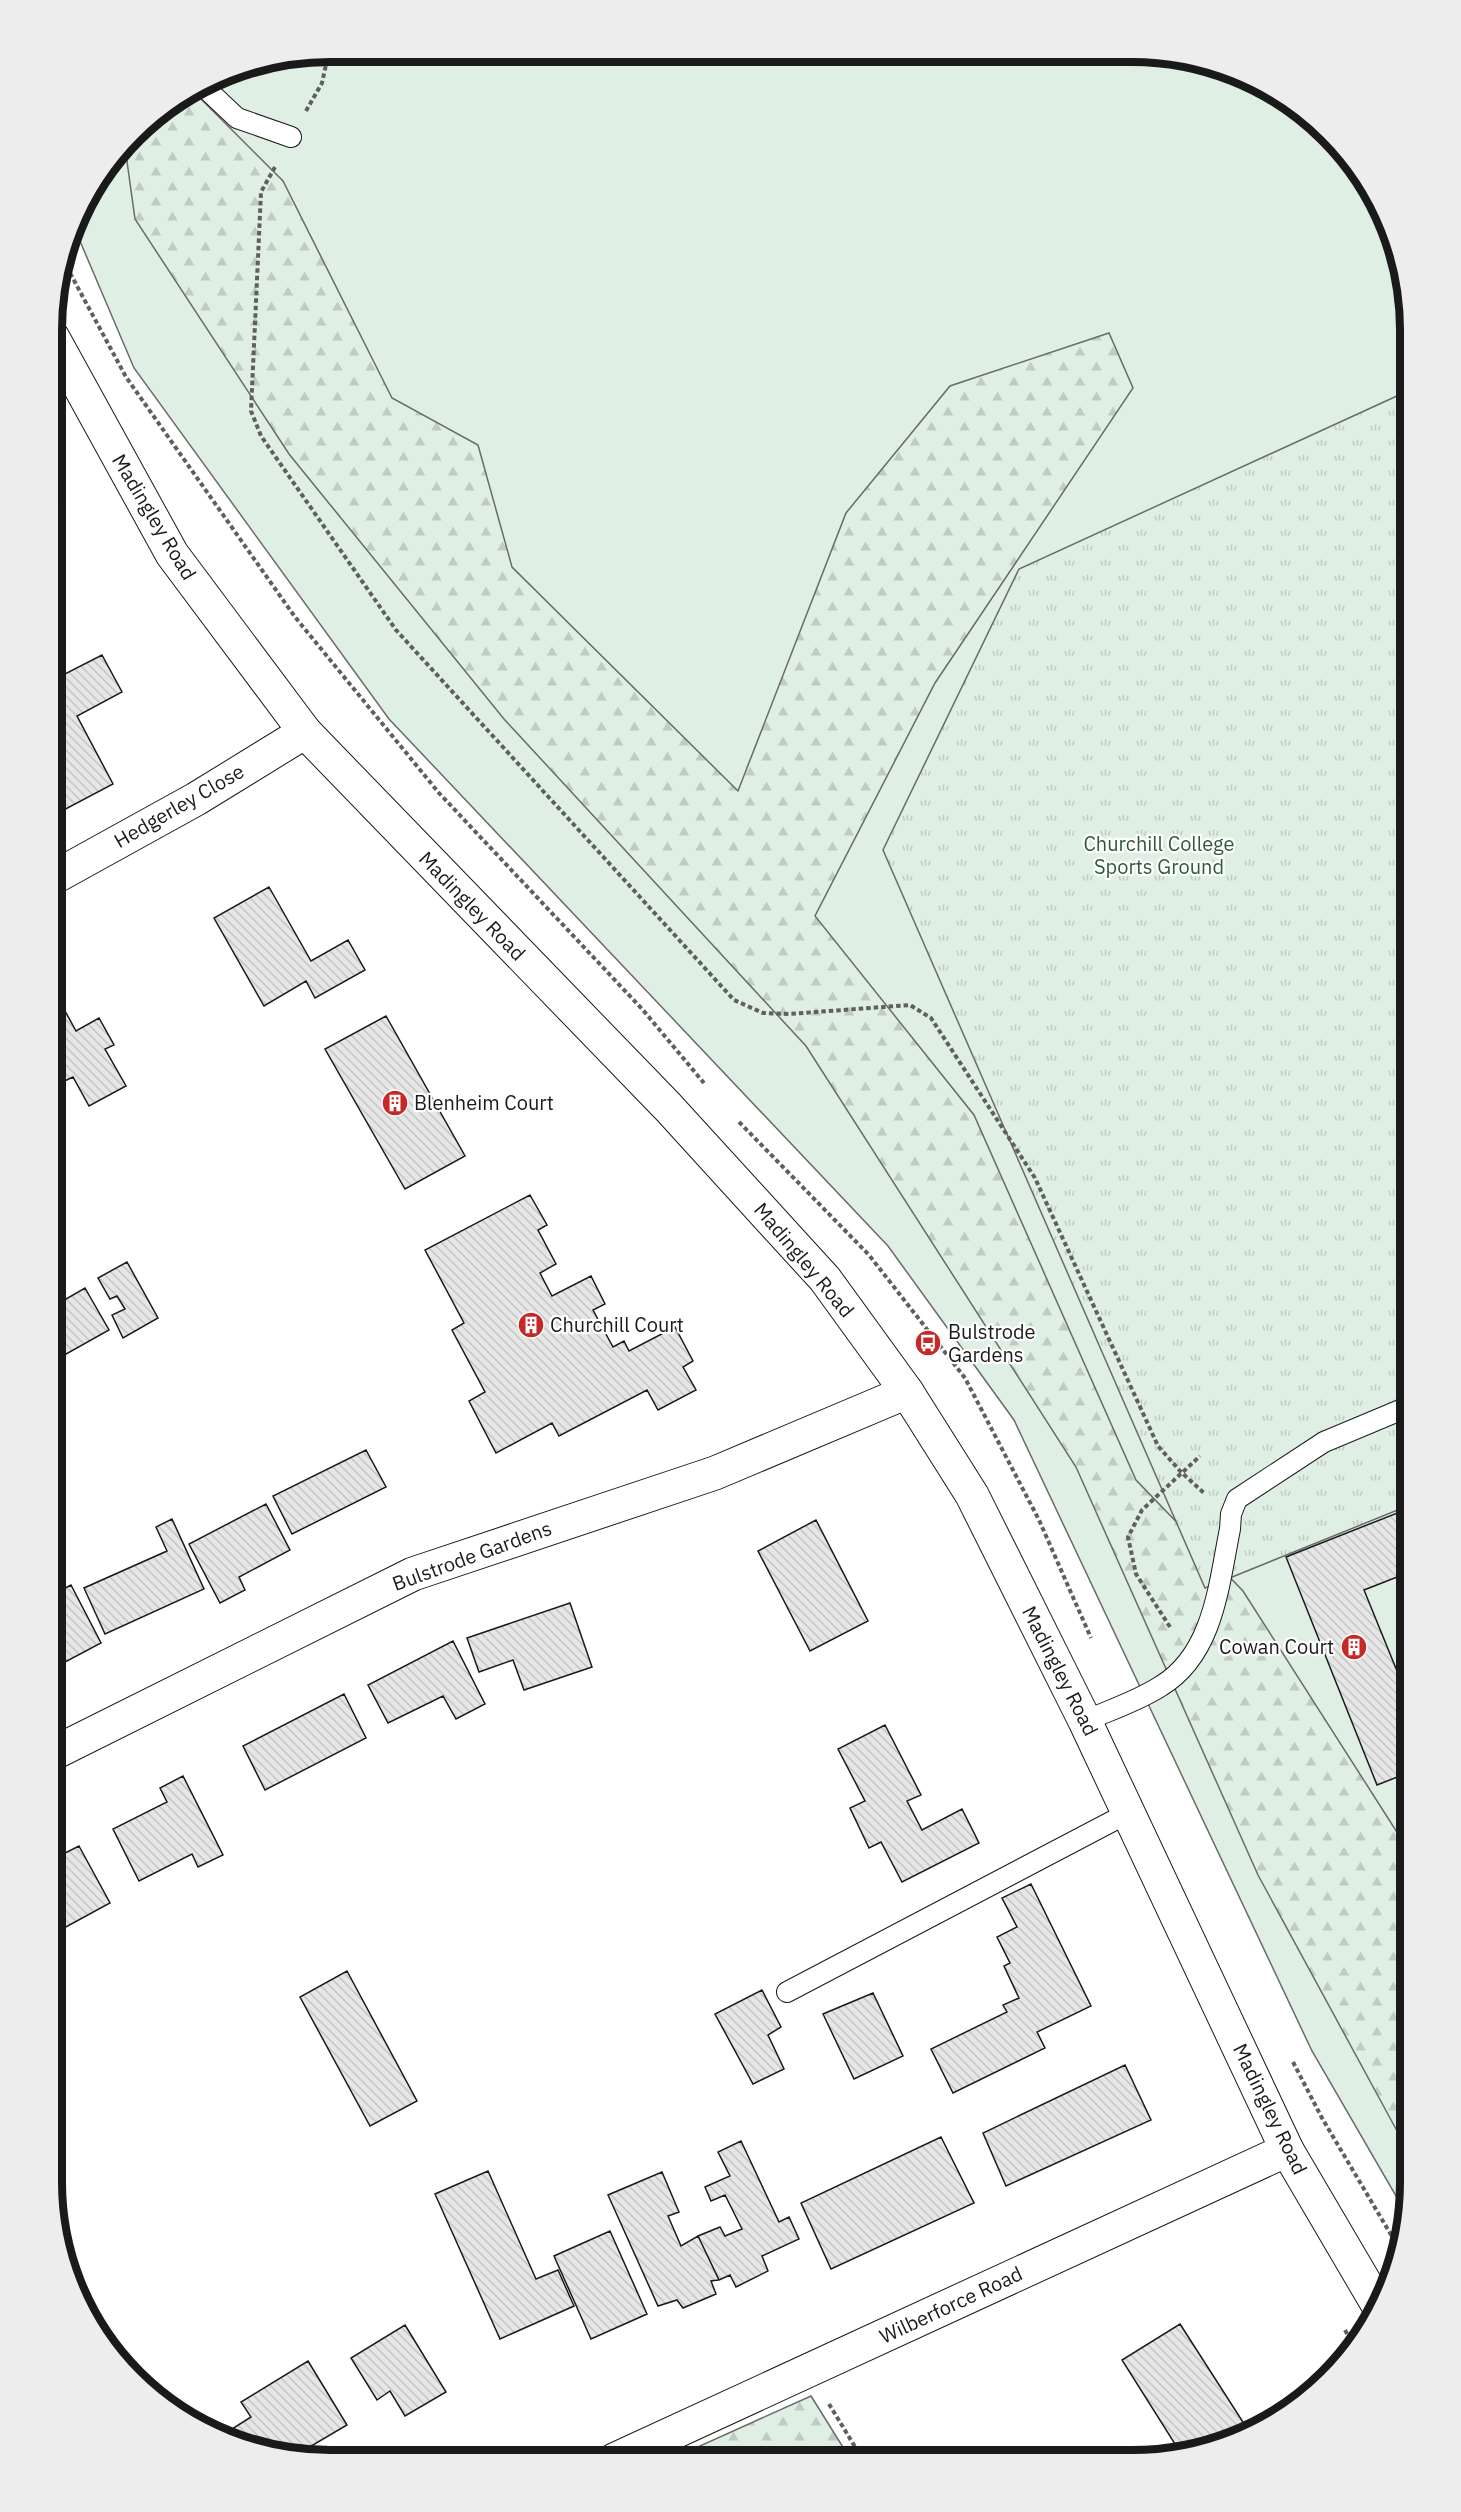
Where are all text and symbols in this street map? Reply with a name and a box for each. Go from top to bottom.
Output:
street label: Madingley Road [106,449,203,585]
street label: Hedgerley Close [109,757,249,854]
park label: Churchill College Sports Ground [1083,830,1235,880]
street label: Madingley Road [413,845,532,966]
building icon: Blenheim Court [380,1088,410,1118]
place label: Blenheim Court [414,1089,554,1116]
street label: Madingley Road [748,1196,861,1323]
building icon: Churchill Court [516,1310,546,1340]
place label: Churchill Court [550,1311,684,1338]
place label: Bulstrode Gardens [948,1318,1036,1368]
bus stop icon: Bulstrode Gardens [913,1328,943,1358]
street label: Bulstrode Gardens [388,1514,555,1597]
street label: Madingley Road [1016,1601,1105,1740]
building icon: Cowan Court [1339,1632,1369,1662]
place label: Cowan Court [1219,1633,1334,1660]
street label: Madingley Road [1227,2039,1314,2179]
street label: Wilberforce Road [875,2260,1027,2349]

